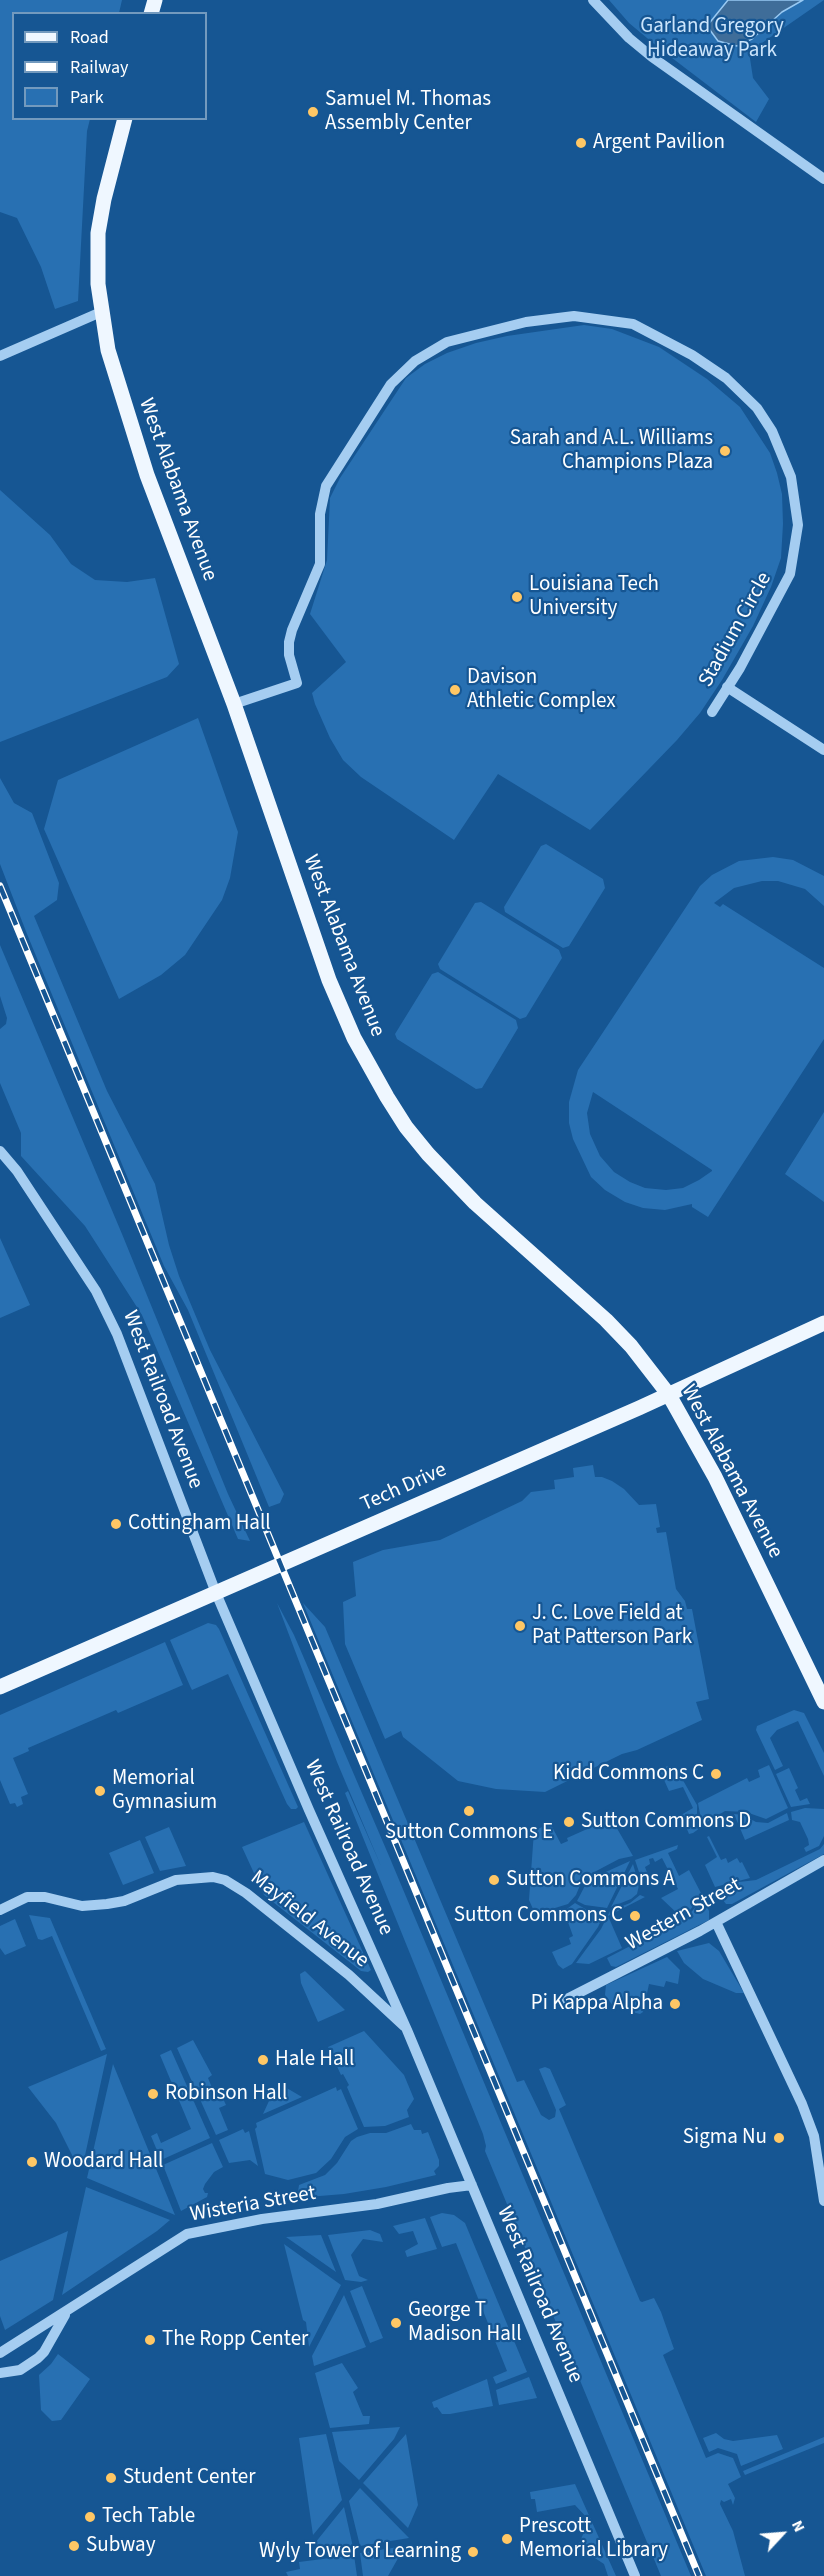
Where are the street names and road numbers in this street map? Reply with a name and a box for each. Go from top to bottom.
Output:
street label: West Alabama Avenue [132,395,222,585]
street label: Stadium Circle [694,568,778,692]
street label: West Alabama Avenue [297,852,389,1040]
street label: West Railroad Avenue [116,1307,208,1493]
street label: West Alabama Avenue [675,1381,787,1563]
street label: Tech Drive [357,1458,451,1518]
street label: West Railroad Avenue [298,1757,398,1939]
street label: Mayfield Avenue [245,1866,373,1974]
street label: Western Street [622,1873,746,1957]
street label: Wisteria Street [188,2182,318,2228]
street label: West Railroad Avenue [490,2203,588,2387]

